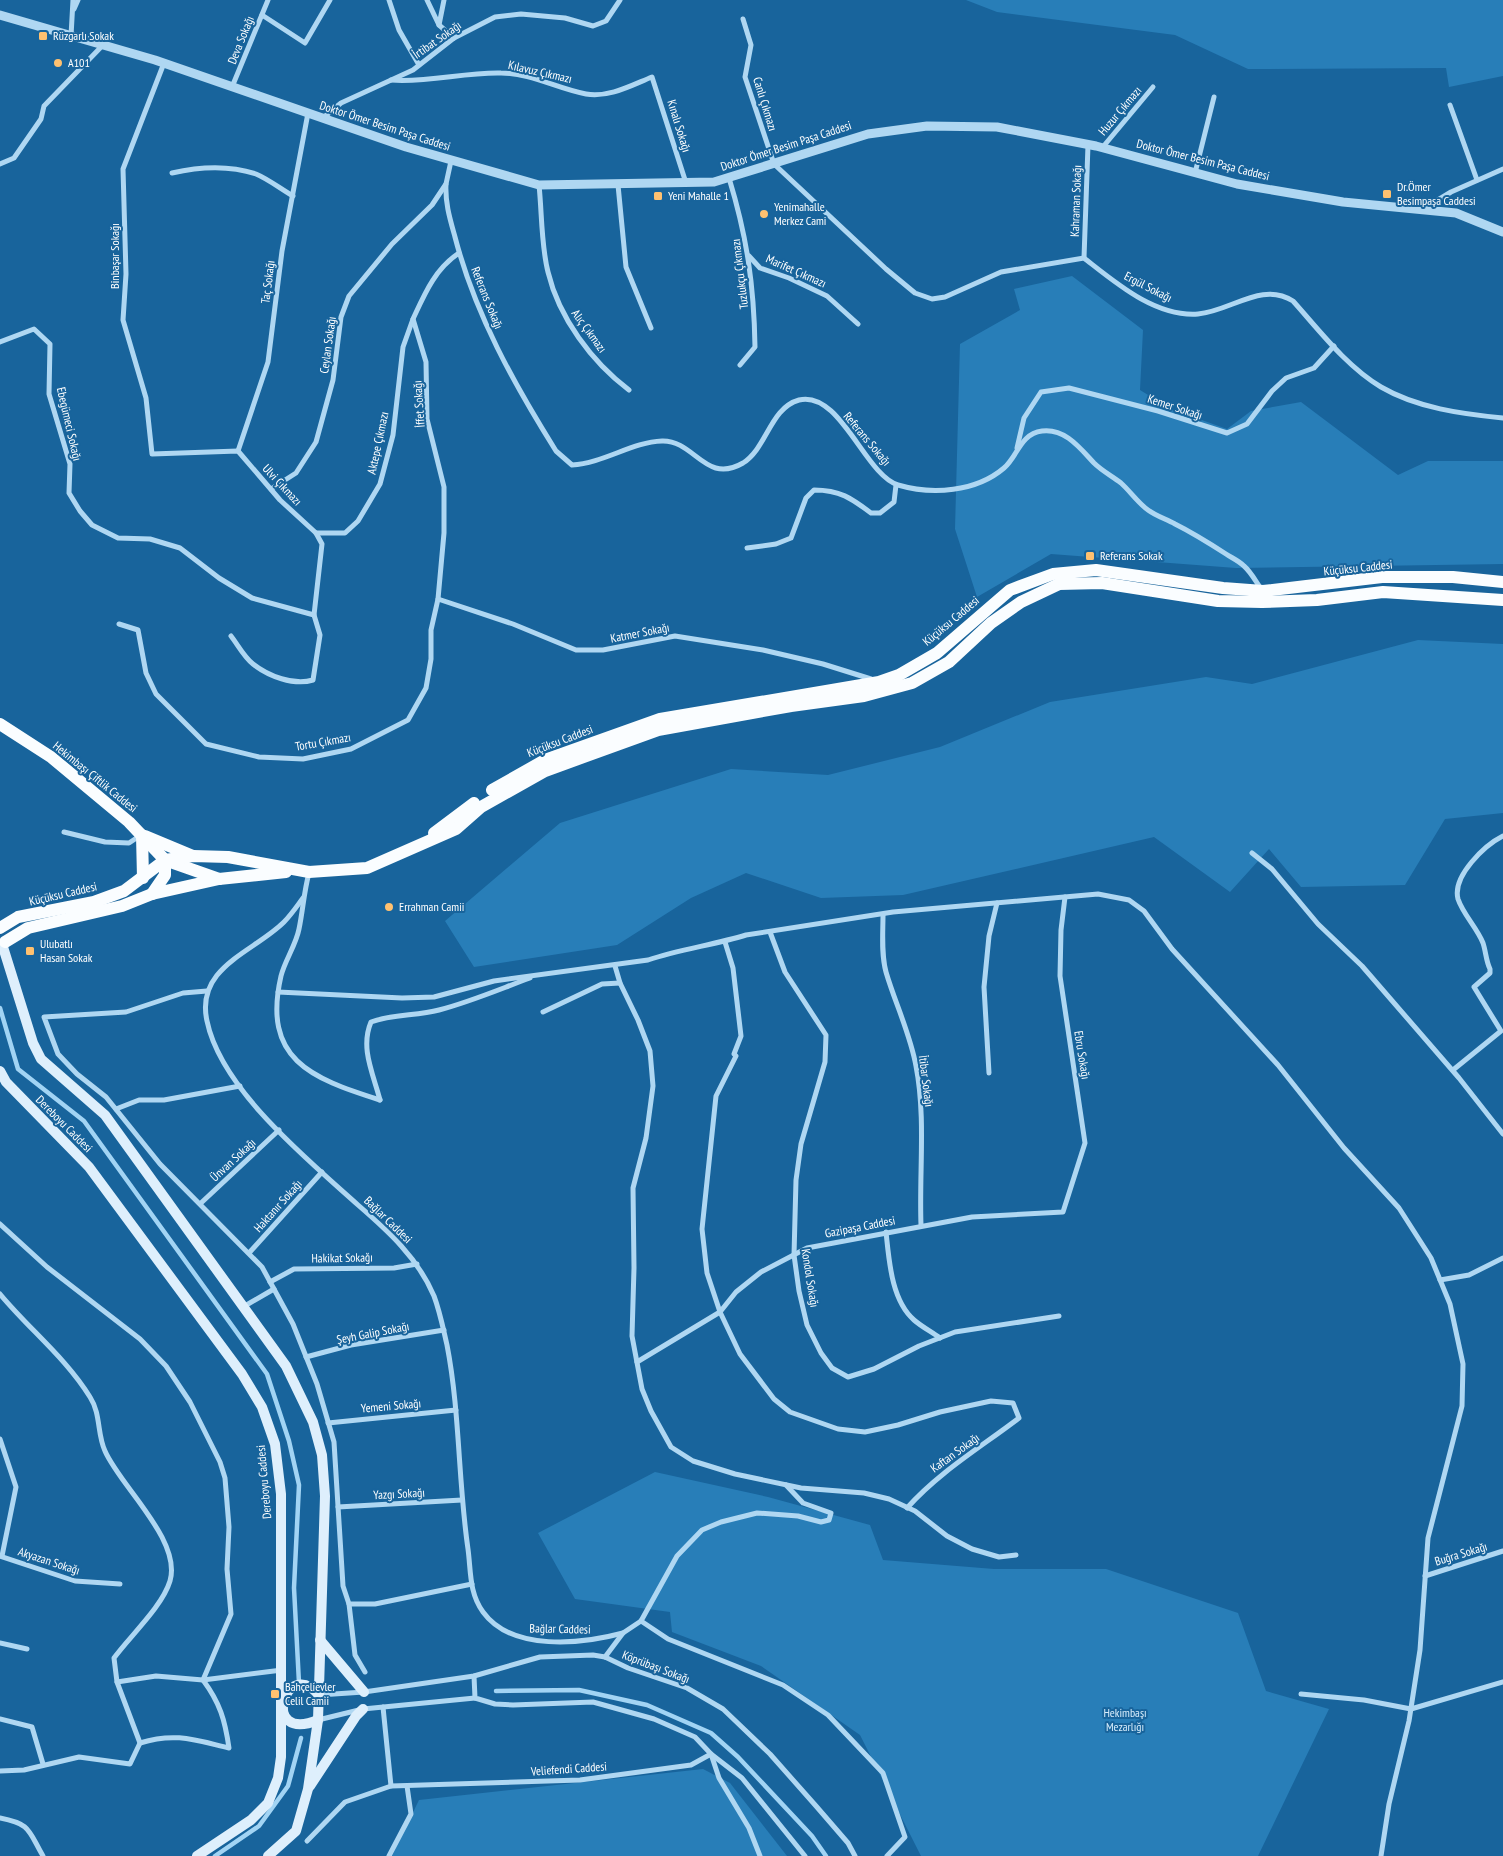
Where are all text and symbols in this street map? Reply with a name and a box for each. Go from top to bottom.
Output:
street label: Deva Sokağı [224,14,257,66]
street label: İrtibat Sokağı [410,17,464,62]
place label: Rüzgarlı Sokak [53,28,114,43]
marker: Rüzgarlı Sokak [37,30,49,42]
place label: A101 [68,55,90,70]
marker: A101 [52,57,64,69]
street label: Kılavuz Çıkmazı [507,57,573,86]
street label: Canlı Çıkmazı [750,75,781,133]
street label: Huzur Çıkmazı [1095,83,1144,138]
street label: Doktor Ömer Besim Paşa Caddesi [318,97,452,154]
street label: Kınalı Sokağı [664,98,695,154]
street label: Doktor Ömer Besim Paşa Caddesi [719,117,853,174]
street label: Doktor Ömer Besim Paşa Caddesi [1135,136,1271,183]
street label: Kahraman Sokağı [1067,165,1084,237]
place label: Dr.Ömer Besimpaşa Caddesi [1397,179,1476,208]
place label: Yeni Mahalle 1 [668,188,729,203]
marker: Dr.Ömer Besimpaşa Caddesi [1381,188,1393,200]
marker: Yeni Mahalle 1 [652,190,664,202]
place label: Yenimahalle Merkez Cami [774,199,826,228]
marker: Yenimahalle Merkez Cami [758,208,770,220]
street label: Binbaşar Sokağı [107,223,122,289]
street label: Tuzlukçu Çıkmazı [728,238,751,310]
street label: Marifet Çıkmazı [764,251,829,290]
street label: Taç Sokağı [257,260,278,304]
street label: Referans Sokağı [468,265,507,331]
street label: Ergül Sokağı [1122,268,1175,305]
street label: Alıç Çıkmazı [569,306,610,355]
street label: Ceylan Sokağı [316,315,339,374]
street label: İffet Sokağı [409,380,428,428]
street label: Ebegümeci Sokağı [54,386,85,462]
street label: Kemer Sokağı [1146,391,1204,422]
street label: Referans Sokağı [841,409,894,469]
street label: Aktepe Çıkmazı [364,410,391,476]
street label: Ulvi Çıkmazı [259,461,305,508]
place label: Referans Sokak [1100,548,1163,563]
marker: Referans Sokak [1084,550,1096,562]
street label: Küçüksu Caddesi [1323,556,1393,579]
street label: Küçüksu Caddesi [919,593,982,649]
street label: Katmer Sokağı [609,619,671,646]
street label: Küçüksu Caddesi [525,721,595,760]
street label: Tortu Çıkmazı [294,729,352,754]
street label: Hekimbaşı Çiftlik Caddesi [50,738,141,815]
street label: Küçüksu Caddesi [27,878,98,909]
place label: Errahman Camii [399,899,464,914]
marker: Errahman Camii [383,901,395,913]
place label: Ulubatlı Hasan Sokak [40,936,93,965]
marker: Ulubatlı Hasan Sokak [24,945,36,957]
street label: Ebru Sokağı [1071,1030,1094,1080]
street label: İtibar Sokağı [916,1054,937,1108]
street label: Dereboyu Caddesi [33,1092,96,1155]
street label: Ünvan Sokağı [207,1135,258,1184]
street label: Haktanır Sokağı [250,1176,305,1235]
street label: Bağlar Caddesi [361,1193,416,1246]
street label: Gazipaşa Caddesi [824,1212,896,1241]
street label: Kondol Sokağı [798,1248,823,1308]
street label: Hakikat Sokağı [311,1249,373,1266]
street label: Şeyh Galip Sokağı [335,1318,410,1347]
street label: Yemeni Sokağı [360,1395,422,1416]
street label: Kaftan Sokağı [927,1430,982,1475]
street label: Dereboyu Caddesi [253,1444,274,1520]
street label: Yazgı Sokağı [373,1485,425,1502]
street label: Buğra Sokağı [1433,1538,1489,1569]
street label: Akyazan Sokağı [16,1543,82,1578]
street label: Bağlar Caddesi [529,1620,591,1637]
street label: Köprübaşı Sokağı [620,1647,692,1686]
place label: Bahçelievler Celil Camii [285,1679,336,1708]
marker: Bahçelievler Celil Camii [269,1688,281,1700]
park label: Hekimbaşı Mezarlığı [1103,1705,1147,1734]
street label: Veliefendi Caddesi [530,1758,607,1779]

